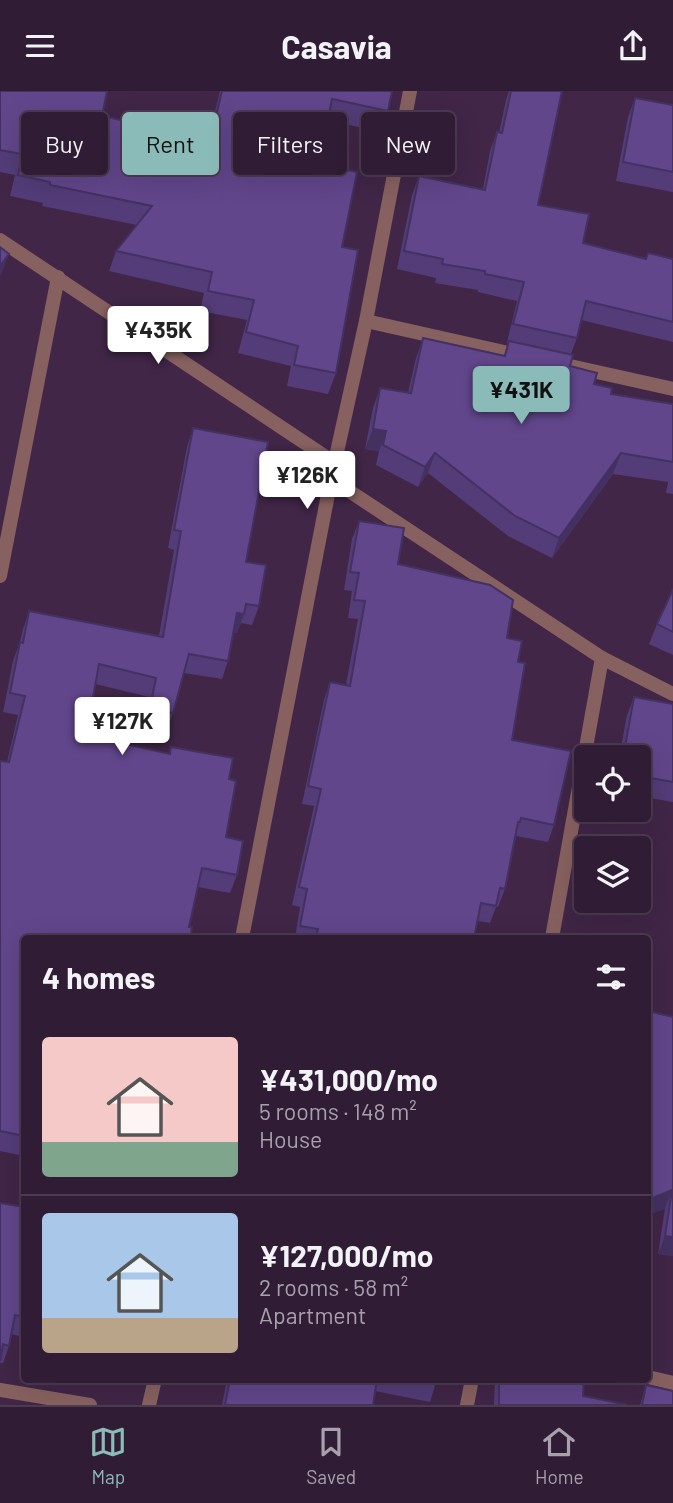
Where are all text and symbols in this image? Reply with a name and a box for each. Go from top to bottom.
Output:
icon: menu [21,27,59,65]
text: Casavia [281,27,392,65]
icon: share [614,27,652,65]
chip: Buy [21,112,108,175]
chip: Rent [122,112,219,175]
chip: Filters [233,112,347,175]
chip: New [361,112,455,175]
pin: ¥435K [109,307,207,366]
text: ¥435K [124,315,192,343]
pin: ¥431K [472,367,570,426]
text: ¥431K [489,375,553,403]
pin: ¥126K [258,451,356,511]
text: ¥126K [275,460,339,488]
pin: ¥127K [73,697,171,757]
text: ¥127K [91,706,153,734]
map controls [574,745,651,913]
button: locate [574,745,651,822]
button: layers [574,836,651,913]
icon: filters [592,958,630,996]
text: 4 homes [42,959,155,995]
text: ¥431,000/mo [259,1061,438,1097]
icon: home [98,1065,182,1149]
text: 5 rooms · 148 m² [259,1097,417,1125]
text: House [259,1125,322,1153]
text: ¥127,000/mo [259,1237,433,1273]
icon: home [98,1241,182,1325]
text: 2 rooms · 58 m² [259,1273,408,1301]
text: Apartment [259,1301,366,1329]
tab: Map [89,1423,127,1488]
tab: Saved [306,1423,356,1488]
tab: Home [535,1423,584,1488]

